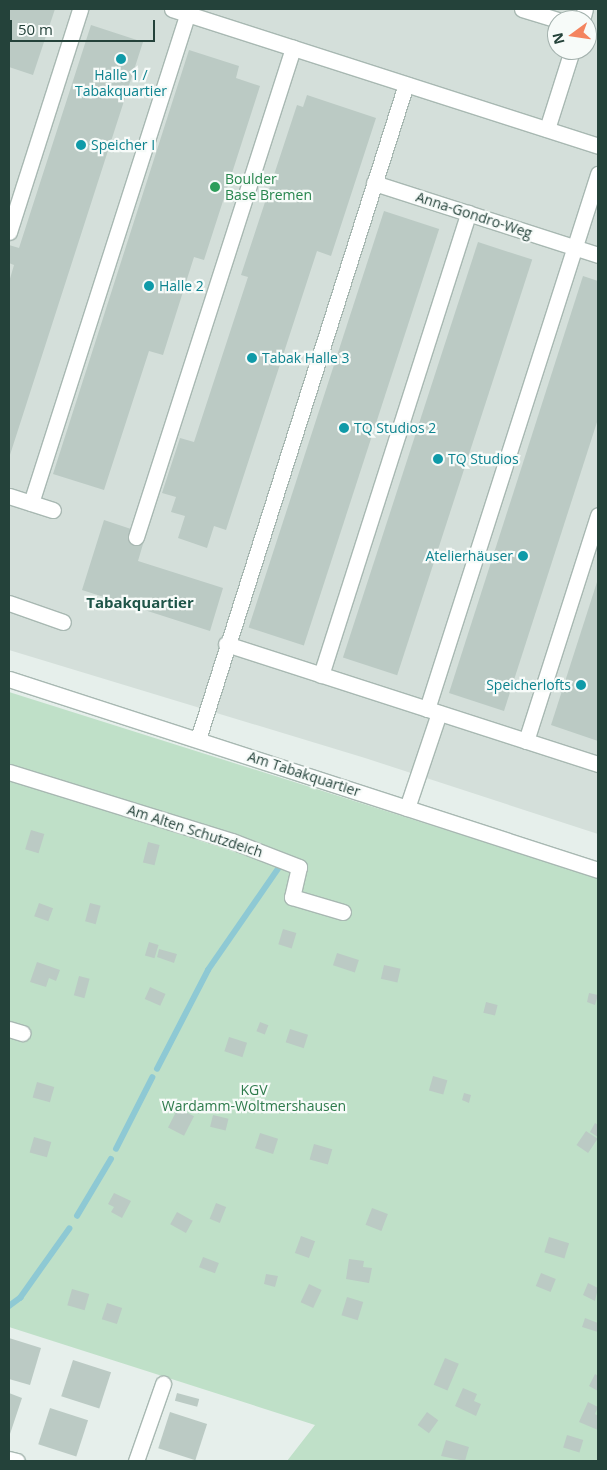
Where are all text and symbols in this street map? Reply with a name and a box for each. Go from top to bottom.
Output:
scale bar [12,10,158,42]
north arrow [547,10,597,60]
text: 50 m [18,19,53,39]
text: N [547,31,569,46]
marker: Halle 1 / Tabakquartier [115,53,127,65]
place label: Halle 1 / Tabakquartier [75,67,167,100]
place label: Speicher I [91,137,155,153]
marker: Speicher I [75,139,87,151]
place label: Boulder Base Bremen [225,171,312,203]
marker: Boulder Base Bremen [209,181,221,193]
street label: Anna-Gondro-Weg [414,188,534,242]
place label: Halle 2 [159,278,204,294]
marker: Halle 2 [143,280,155,292]
place label: Tabak Halle 3 [262,350,350,366]
marker: Tabak Halle 3 [246,352,258,364]
place label: TQ Studios 2 [354,420,436,436]
marker: TQ Studios 2 [338,422,350,434]
place label: TQ Studios [448,451,519,467]
marker: TQ Studios [432,453,444,465]
place label: Atelierhäuser [425,548,513,564]
marker: Atelierhäuser [517,550,529,562]
district label: Tabakquartier [86,594,194,612]
place label: Speicherlofts [486,677,571,693]
marker: Speicherlofts [575,679,587,691]
street label: Am Tabakquartier [246,748,362,800]
street label: Am Alten Schutzdeich [125,801,265,861]
park label: KGV Wardamm-Woltmershausen [162,1082,346,1114]

